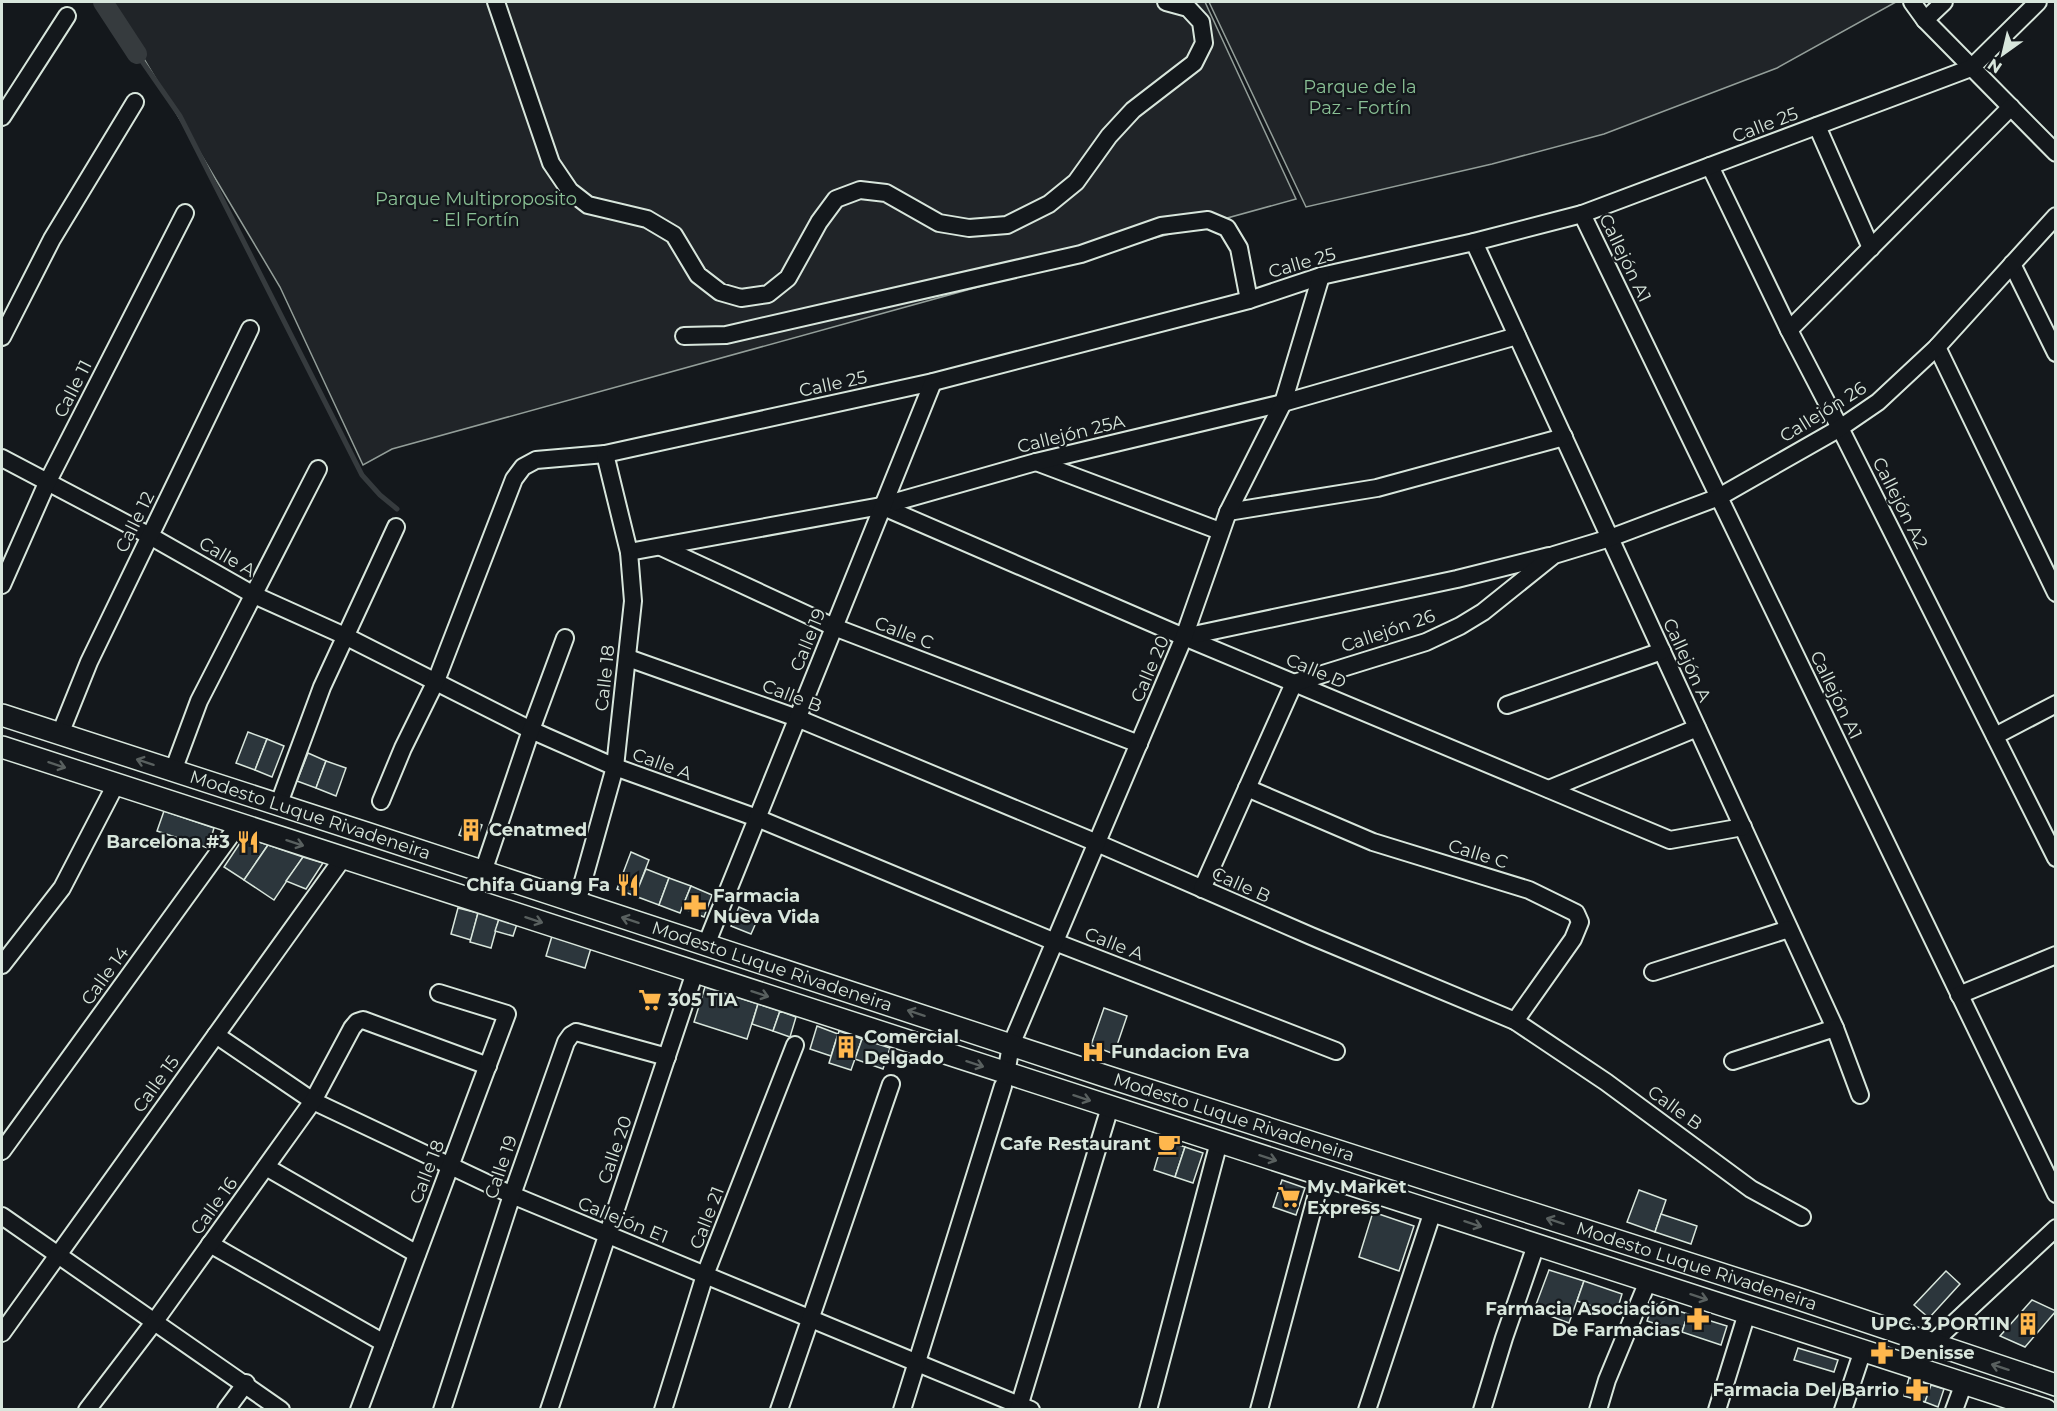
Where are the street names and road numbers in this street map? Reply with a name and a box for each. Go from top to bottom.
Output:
street label: Calle 25 [1729,102,1801,148]
street label: Callejón A1 [1594,210,1656,306]
street label: Calle 25 [1266,243,1338,283]
street label: Calle 11 [49,357,97,421]
street label: Calle 25 [797,366,869,402]
street label: Callejón 26 [1776,377,1870,447]
street label: Callejón 25A [1015,410,1127,458]
street label: Callejón A2 [1868,453,1932,553]
street label: Calle 12 [111,488,159,556]
street label: Calle A [195,532,259,582]
street label: Calle 19 [785,605,831,675]
street label: Callejón 26 [1338,605,1438,657]
street label: Calle C [871,612,937,654]
street label: Callejón A [1658,615,1716,705]
street label: Calle 20 [1126,632,1174,706]
street label: Calle 18 [591,644,619,712]
street label: Callejón A1 [1805,647,1867,743]
street label: Calle D [1283,648,1349,694]
street label: Calle B [759,675,825,717]
street label: Calle A [629,743,695,785]
street label: Modesto Luque Rivadeneira [187,766,433,864]
street label: Calle C [1445,835,1511,874]
street label: Calle B [1208,862,1274,908]
street label: Modesto Luque Rivadeneira [649,917,895,1016]
street label: Calle A [1081,923,1147,965]
street label: Calle 14 [76,942,134,1010]
street label: Calle 15 [128,1051,184,1117]
street label: Modesto Luque Rivadeneira [1111,1068,1357,1166]
street label: Calle B [1643,1081,1707,1135]
street label: Calle 20 [593,1113,637,1187]
street label: Calle 19 [480,1132,522,1202]
street label: Calle 18 [405,1137,449,1207]
street label: Calle 16 [186,1173,242,1239]
street label: Calle 21 [685,1184,729,1252]
street label: Callejón E1 [575,1192,671,1248]
street label: Modesto Luque Rivadeneira [1573,1217,1820,1315]

